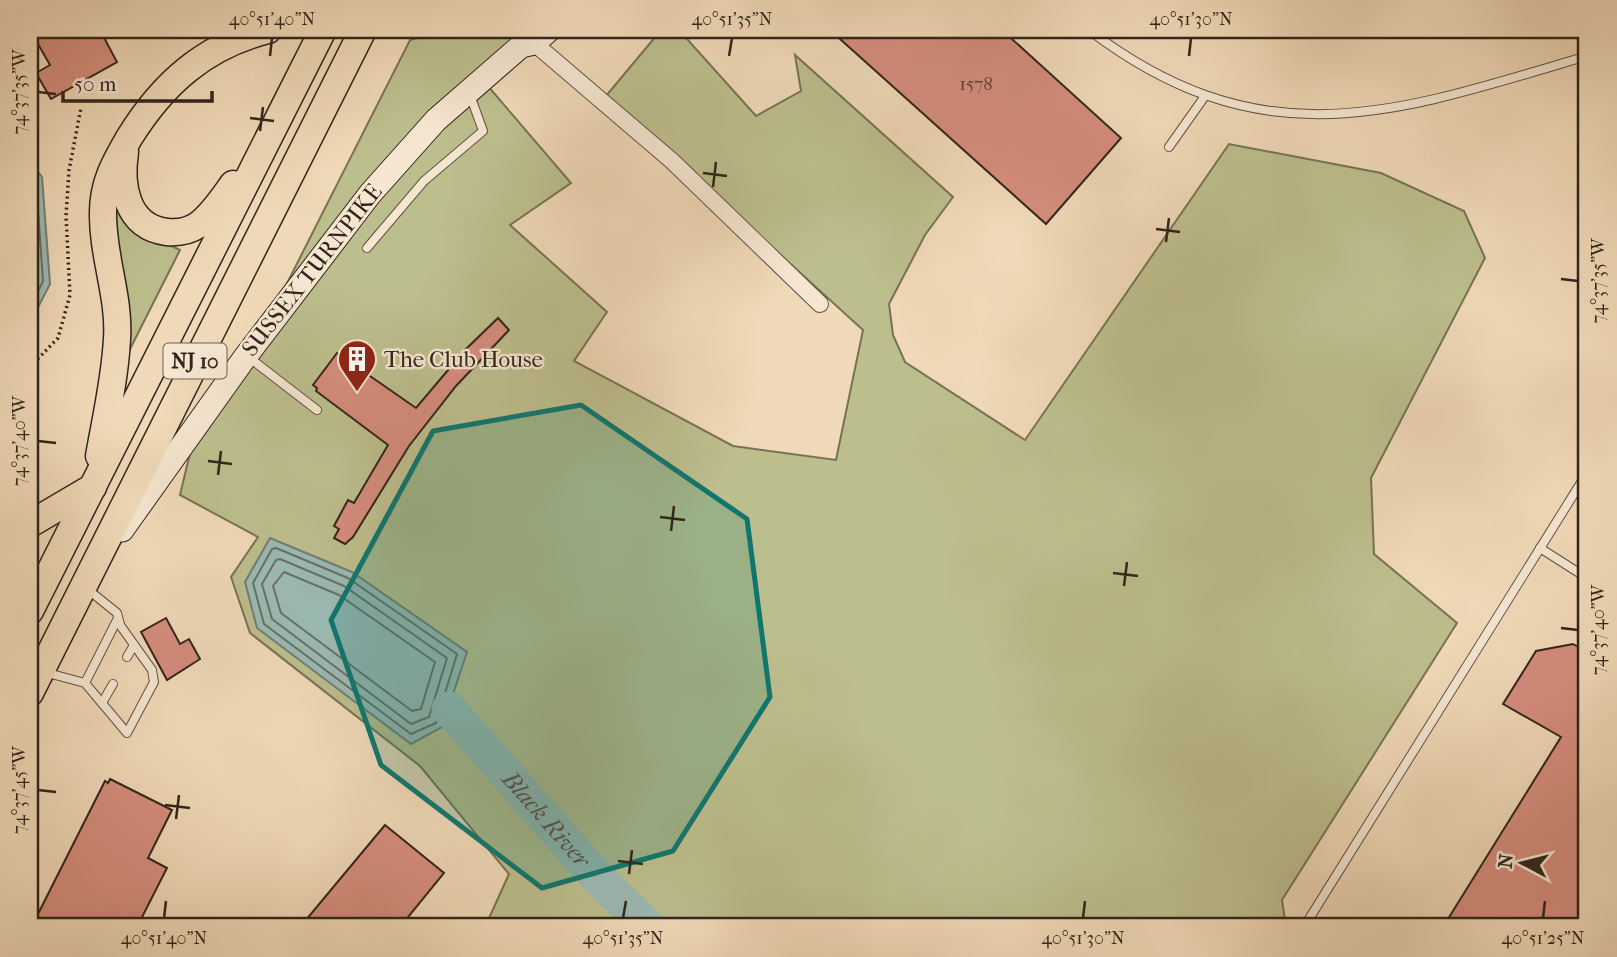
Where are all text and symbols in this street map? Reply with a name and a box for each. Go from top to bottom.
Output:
text: 40°51'40"N [229,9,316,30]
text: 40°51'35"N [692,9,773,30]
text: 40°51'30"N [1149,9,1233,30]
text: 74°37'35"W [9,48,30,135]
scale bar [63,60,212,104]
text: 50 m [74,72,117,96]
house number: 1578 [959,73,993,95]
street label: SUSSEX TURNPIKE [236,178,388,362]
text: 74°37'35"W [1588,237,1609,324]
building icon: The Club House [336,338,378,393]
road number: NJ 10 [164,344,227,378]
place label: The Club House [384,346,543,373]
text: 74°37'40"W [9,394,30,486]
text: 74°37'40"W [1588,583,1609,675]
text: 74°37'45"W [9,745,30,834]
water label: Black River [495,764,597,875]
north arrow [1488,828,1558,898]
text: N [1494,852,1518,870]
text: 40°51'40"N [121,928,208,949]
text: 40°51'35"N [583,928,664,949]
text: 40°51'30"N [1041,928,1125,949]
text: 40°51'25"N [1502,928,1585,949]

